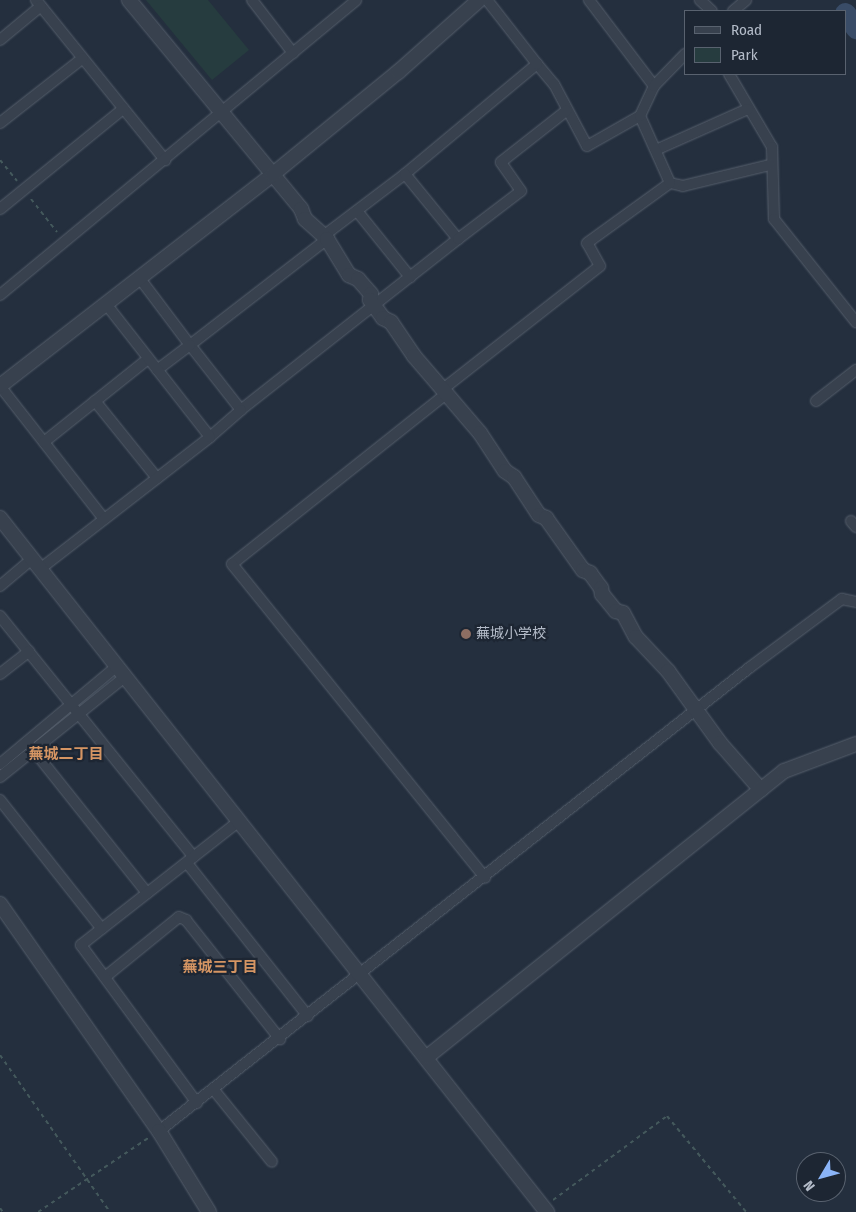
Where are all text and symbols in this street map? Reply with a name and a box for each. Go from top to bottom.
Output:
legend [684,10,846,75]
text: Road [731,21,762,39]
text: Park [731,46,758,64]
place label: 蕪城小学校 [476,626,546,642]
marker: 蕪城小学校 [460,628,472,640]
district label: 蕪城二丁目 [29,746,103,764]
district label: 蕪城三丁目 [183,959,257,977]
north arrow [796,1152,846,1202]
text: N [800,1177,819,1194]

